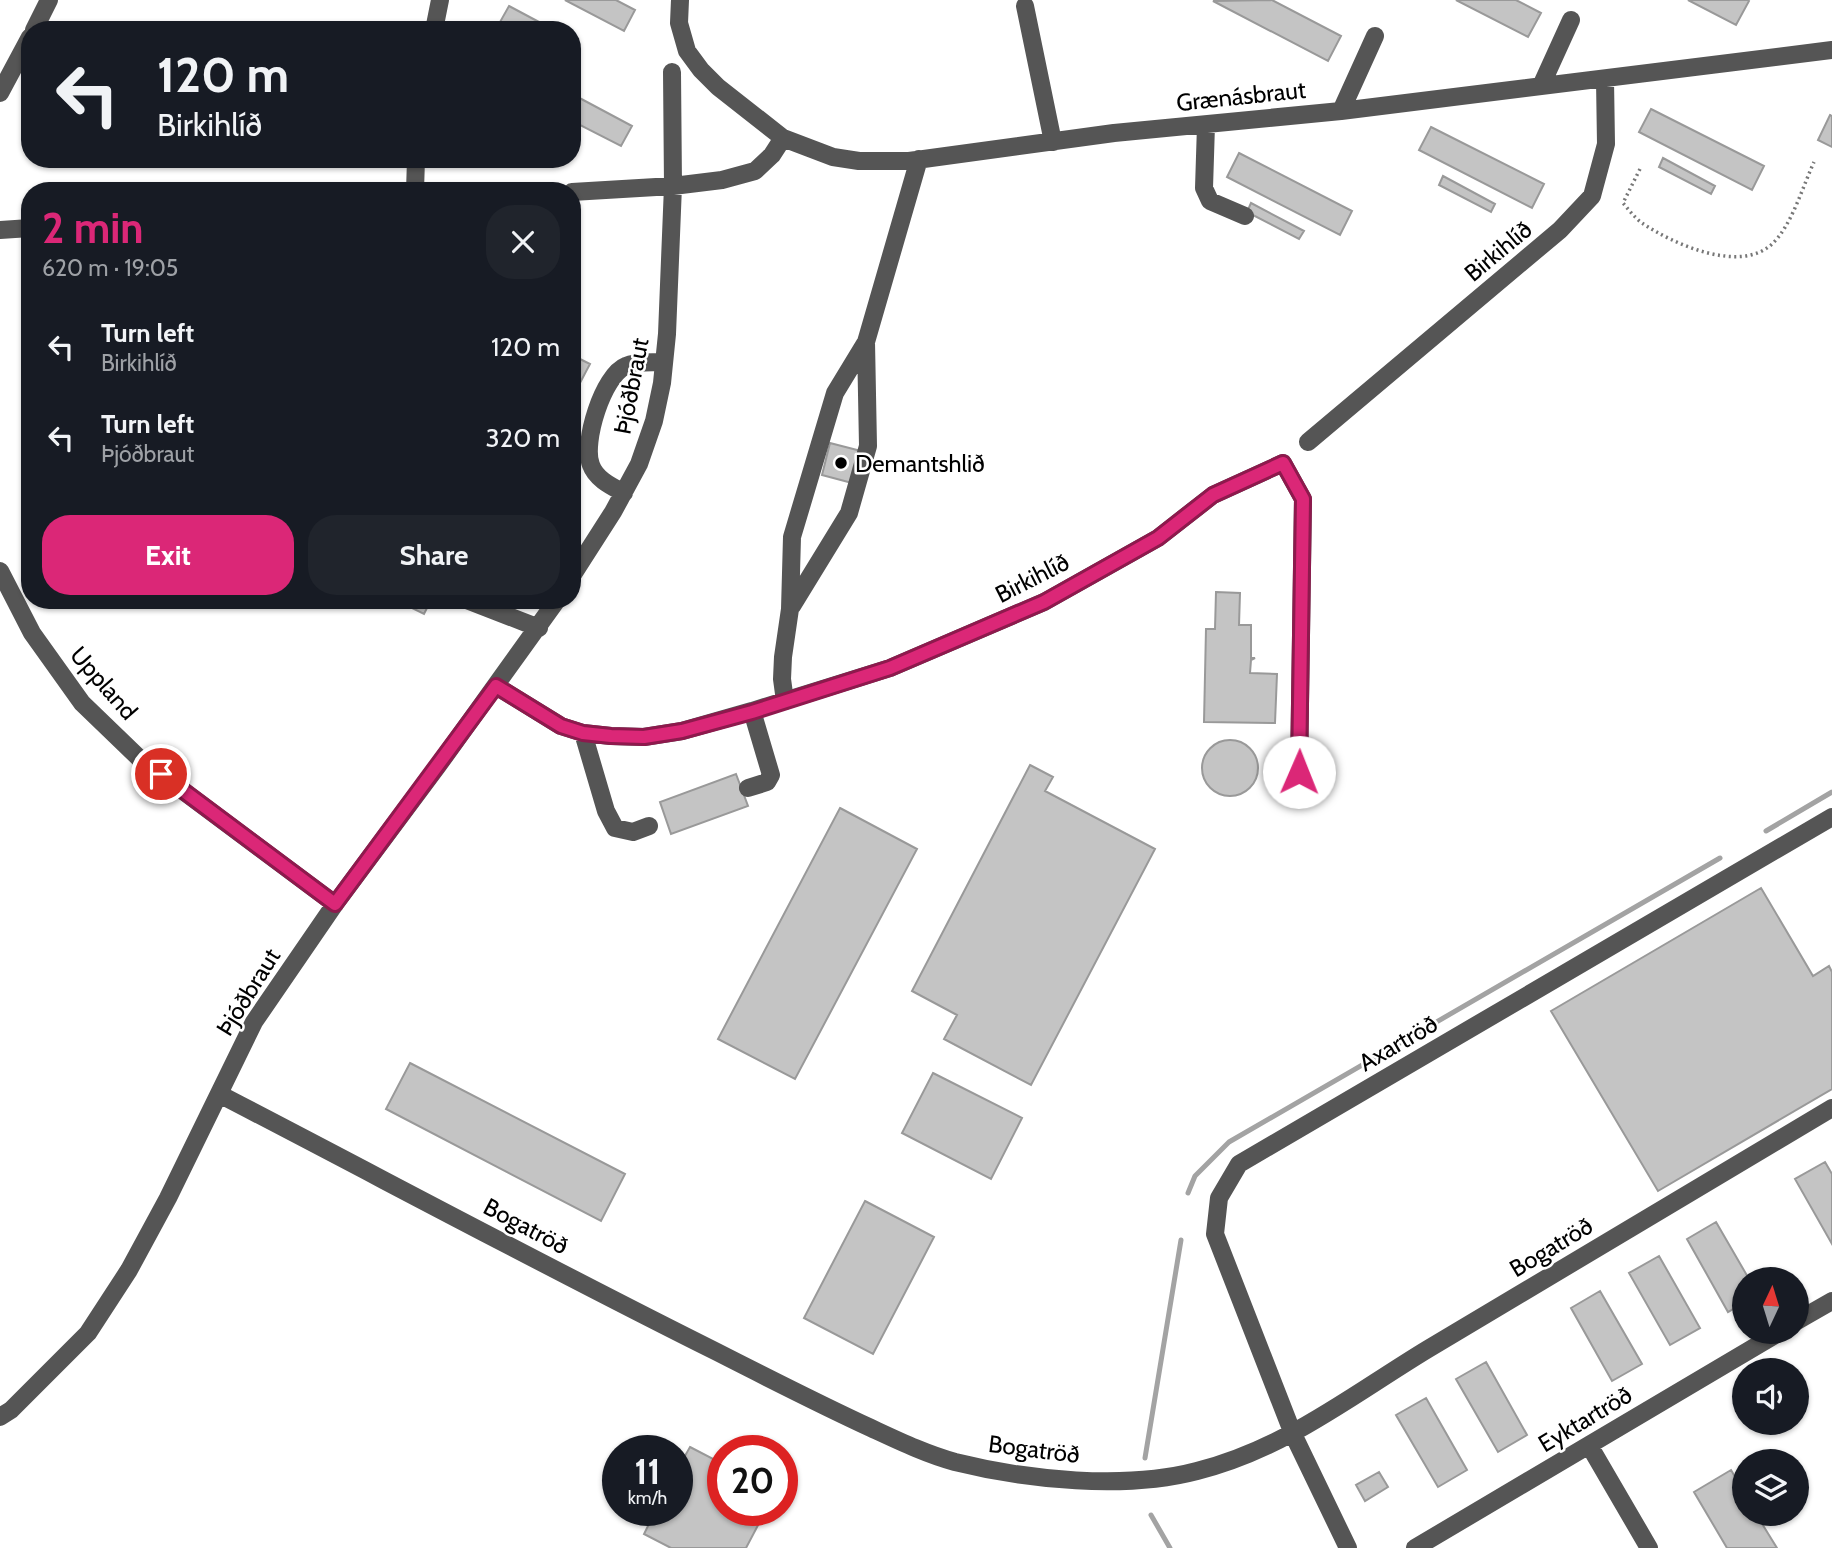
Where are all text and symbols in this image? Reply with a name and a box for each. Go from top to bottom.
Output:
text: 120 m [157,45,289,104]
icon: left [42,49,133,140]
street label: Grænásbraut [1175,75,1307,117]
text: Birkihlíð [157,105,262,144]
text: 2 min [42,202,143,254]
button: close [486,205,560,279]
street label: Birkihlíð [1458,215,1538,287]
text: 620 m · 19:05 [42,254,178,282]
text: Turn left [101,317,194,349]
icon: left [42,328,80,366]
text: 120 m [491,331,560,363]
street label: Þjóðbraut [607,335,655,437]
text: Birkihlíð [101,349,177,377]
text: Turn left [101,408,194,440]
icon: left [42,419,80,457]
text: 320 m [486,422,560,454]
text: Þjóðbraut [101,440,194,468]
place label: Demantshlið [855,449,985,478]
marker: Demantshlið [833,455,849,471]
button: Exit [42,515,294,595]
button: Share [308,515,560,595]
street label: Birkihlíð [990,547,1074,609]
street label: Uppland [64,640,144,726]
position arrow [1262,735,1336,809]
pin [131,744,191,804]
icon: arrive [142,755,180,793]
street label: Þjóðbraut [210,943,286,1041]
street label: Axartröð [1353,1009,1443,1077]
street label: Bogatröð [479,1192,573,1260]
street label: Bogatröð [1504,1211,1598,1283]
north arrow [1732,1267,1810,1344]
map controls [1732,1267,1809,1526]
button: sound [1732,1358,1809,1435]
street label: Eyktartröð [1533,1380,1637,1458]
street label: Bogatröð [987,1429,1081,1469]
speed limit sign: 20 [707,1435,798,1526]
button: layers [1732,1449,1809,1526]
text: 11 [635,1450,660,1493]
text: km/h [628,1487,667,1509]

